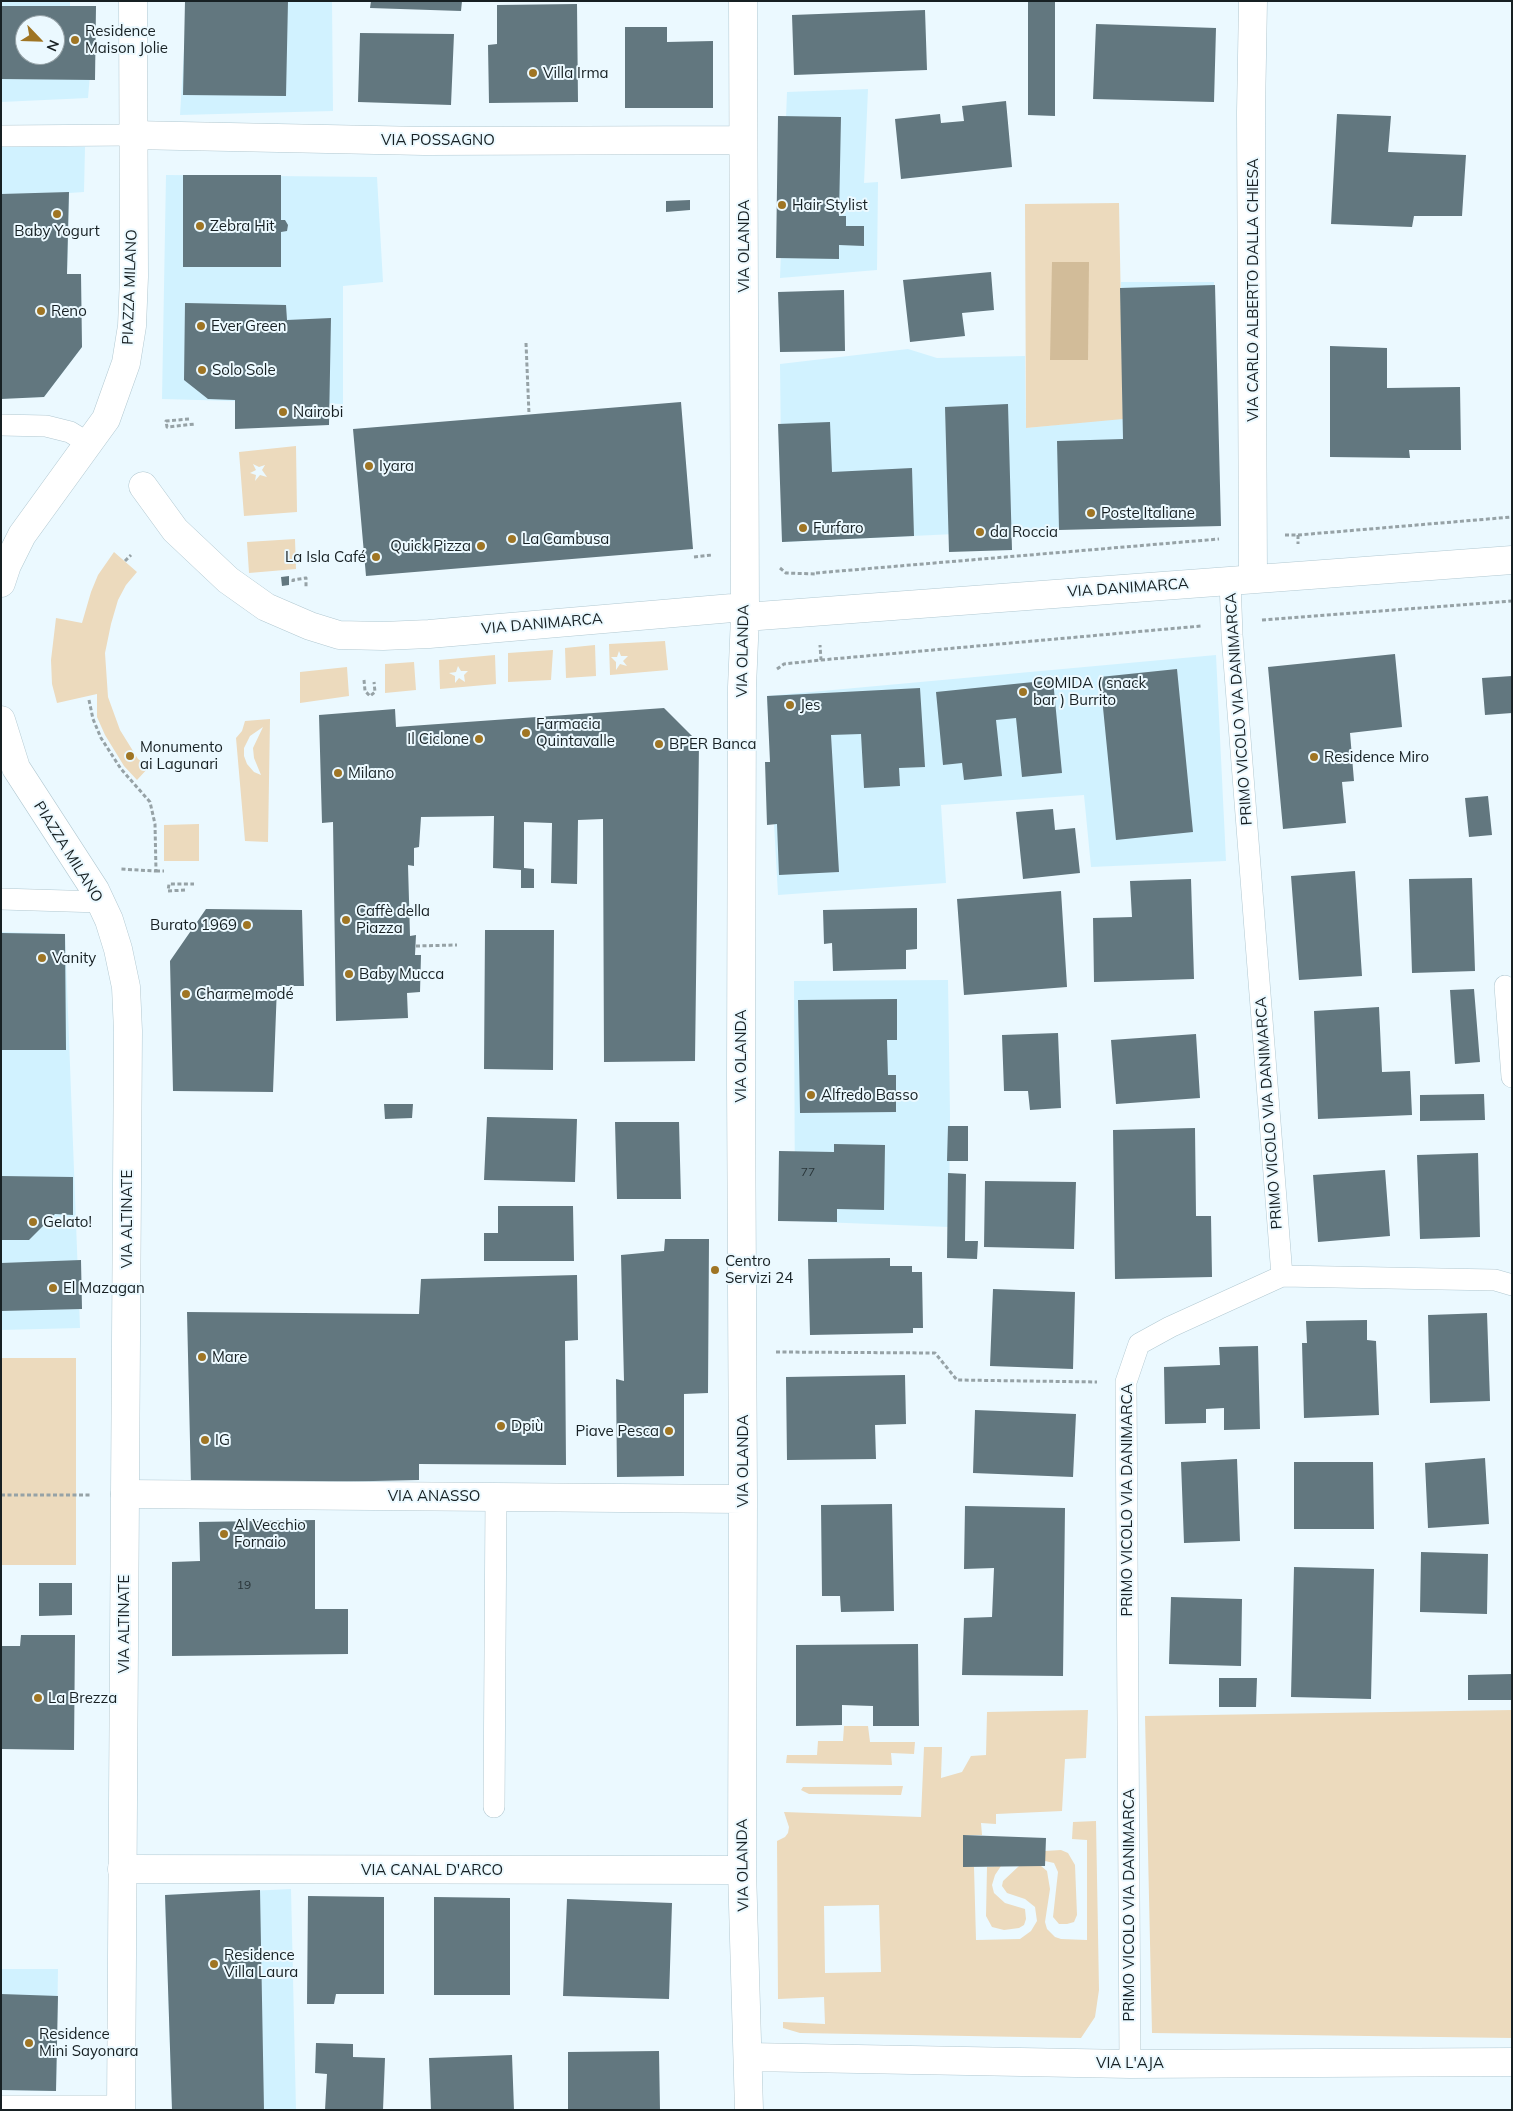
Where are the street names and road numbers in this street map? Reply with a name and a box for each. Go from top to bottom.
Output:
street label: VIA POSSAGNO [381,131,495,149]
street label: VIA CARLO ALBERTO DALLA CHIESA [1244,158,1262,422]
street label: VIA OLANDA [735,199,753,293]
street label: PIAZZA MILANO [119,229,141,345]
street label: VIA DANIMARCA [1067,575,1189,601]
street label: PRIMO VICOLO VIA DANIMARCA [1222,592,1256,826]
street label: VIA OLANDA [733,604,753,698]
street label: VIA DANIMARCA [481,610,603,638]
street label: PIAZZA MILANO [30,798,106,906]
street label: PRIMO VICOLO VIA DANIMARCA [1252,996,1286,1230]
street label: VIA OLANDA [732,1009,750,1103]
street label: VIA ALTINATE [118,1170,136,1268]
street label: PRIMO VICOLO VIA DANIMARCA [1118,1383,1136,1617]
street label: VIA OLANDA [734,1414,752,1508]
street label: VIA ANASSO [388,1487,480,1505]
street label: VIA ALTINATE [115,1575,133,1673]
street label: PRIMO VICOLO VIA DANIMARCA [1120,1788,1138,2022]
street label: VIA OLANDA [733,1818,753,1912]
street label: VIA CANAL D'ARCO [361,1861,503,1879]
street label: VIA L'AJA [1096,2054,1164,2072]

